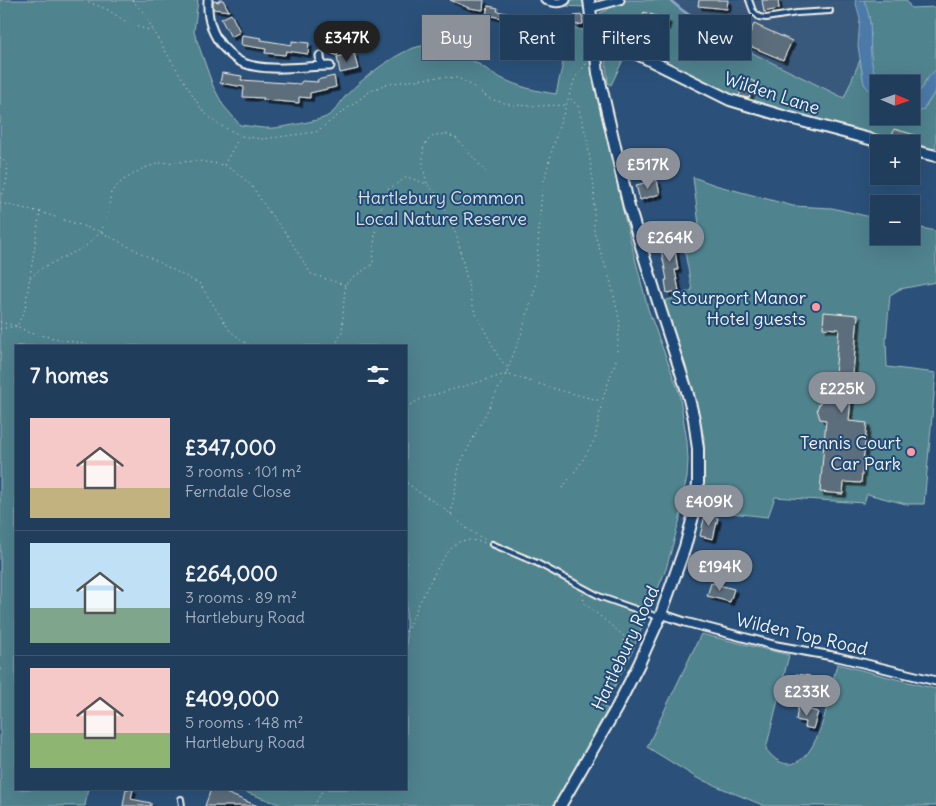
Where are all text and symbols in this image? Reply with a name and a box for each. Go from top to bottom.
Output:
chip: Buy [422,15,490,60]
chip: Rent [500,15,574,60]
chip: Filters [584,15,669,60]
chip: New [679,15,751,60]
pin: £347K [312,20,382,63]
text: £347K [325,27,369,47]
street label: Wilden Lane [721,67,823,119]
north arrow [870,75,920,125]
map controls [870,75,920,245]
button: + [870,135,920,185]
pin: £517K [613,148,683,190]
text: £517K [627,154,669,174]
park label: Hartlebury Common Local Nature Reserve [355,186,527,230]
button: − [870,195,920,245]
pin: £264K [635,220,705,263]
text: £264K [647,227,693,247]
place label: Stourport Manor Hotel guests [672,286,807,330]
marker: Stourport Manor Hotel guests [810,301,822,313]
icon: filters [364,361,392,389]
text: 7 homes [30,362,109,389]
pin: £225K [807,372,877,414]
text: £225K [819,378,865,398]
place label: Tennis Court Car Park [800,431,901,475]
text: £347,000 [185,434,276,461]
icon: home [70,438,130,498]
marker: Tennis Court Car Park [905,446,917,458]
text: 3 rooms · 101 m² [185,461,302,481]
text: Ferndale Close [185,481,291,501]
pin: £409K [674,484,744,527]
text: £409K [685,491,733,511]
pin: £194K [685,550,755,592]
text: £194K [698,556,742,576]
text: £264,000 [185,560,278,587]
icon: home [70,563,130,623]
street label: Hartlebury Road [586,582,664,714]
text: 3 rooms · 89 m² [185,587,297,607]
text: Hartlebury Road [185,607,305,627]
street label: Wilden Top Road [734,608,870,660]
pin: £233K [772,674,842,717]
text: £233K [784,681,830,701]
text: £409,000 [185,685,279,712]
icon: home [70,688,130,748]
text: 5 rooms · 148 m² [185,712,304,732]
text: Hartlebury Road [185,732,305,752]

